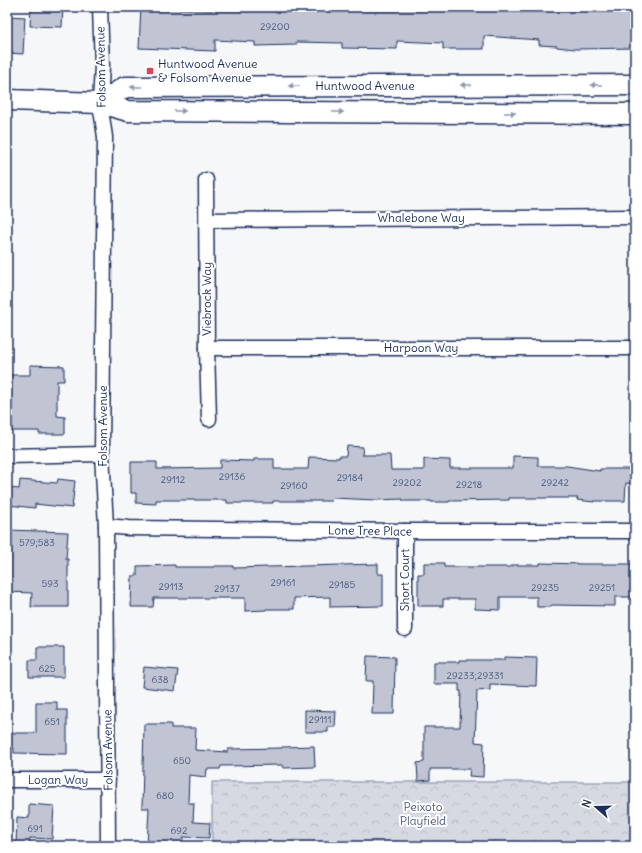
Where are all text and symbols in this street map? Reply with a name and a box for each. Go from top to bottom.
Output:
house number: 29200 [260,20,290,33]
street label: Folsom Avenue [92,26,109,108]
place label: Huntwood Avenue & Folsom Avenue [158,56,258,85]
marker: Huntwood Avenue & Folsom Avenue [145,66,155,76]
street label: Huntwood Avenue [315,78,415,93]
one-way arrow [459,82,472,88]
one-way arrow [589,82,602,88]
one-way arrow [287,83,300,89]
one-way arrow [129,84,142,90]
one-way arrow [174,108,187,114]
one-way arrow [332,109,345,115]
one-way arrow [504,110,517,116]
street label: Whalebone Way [377,210,465,225]
street label: Viebrock Way [199,262,214,336]
street label: Harpoon Way [384,340,458,355]
street label: Folsom Avenue [95,385,110,467]
house number: 29136 [219,470,246,483]
house number: 29184 [337,471,364,484]
house number: 29112 [161,473,186,486]
house number: 29202 [393,476,422,489]
house number: 29242 [541,476,569,489]
house number: 29218 [456,478,482,491]
house number: 29160 [280,479,308,492]
street label: Lone Tree Place [328,522,412,539]
house number: 579;583 [19,536,55,549]
street label: Short Court [397,549,412,611]
house number: 29161 [271,576,295,589]
house number: 593 [41,577,59,590]
house number: 29185 [329,578,356,591]
house number: 29113 [159,580,184,593]
house number: 29235 [531,581,559,594]
house number: 29251 [589,581,615,594]
house number: 29137 [214,582,240,595]
house number: 625 [39,662,56,675]
house number: 29233;29331 [447,669,503,682]
house number: 638 [151,673,169,686]
street label: Folsom Avenue [99,709,116,791]
house number: 29111 [308,713,332,726]
house number: 651 [44,715,60,728]
house number: 650 [173,754,191,767]
street label: Logan Way [28,772,88,787]
north arrow [576,787,616,827]
house number: 680 [156,789,174,802]
text: N [579,798,594,810]
park label: Peixoto Playfield [400,799,446,828]
house number: 691 [27,822,43,835]
house number: 692 [171,824,188,837]

